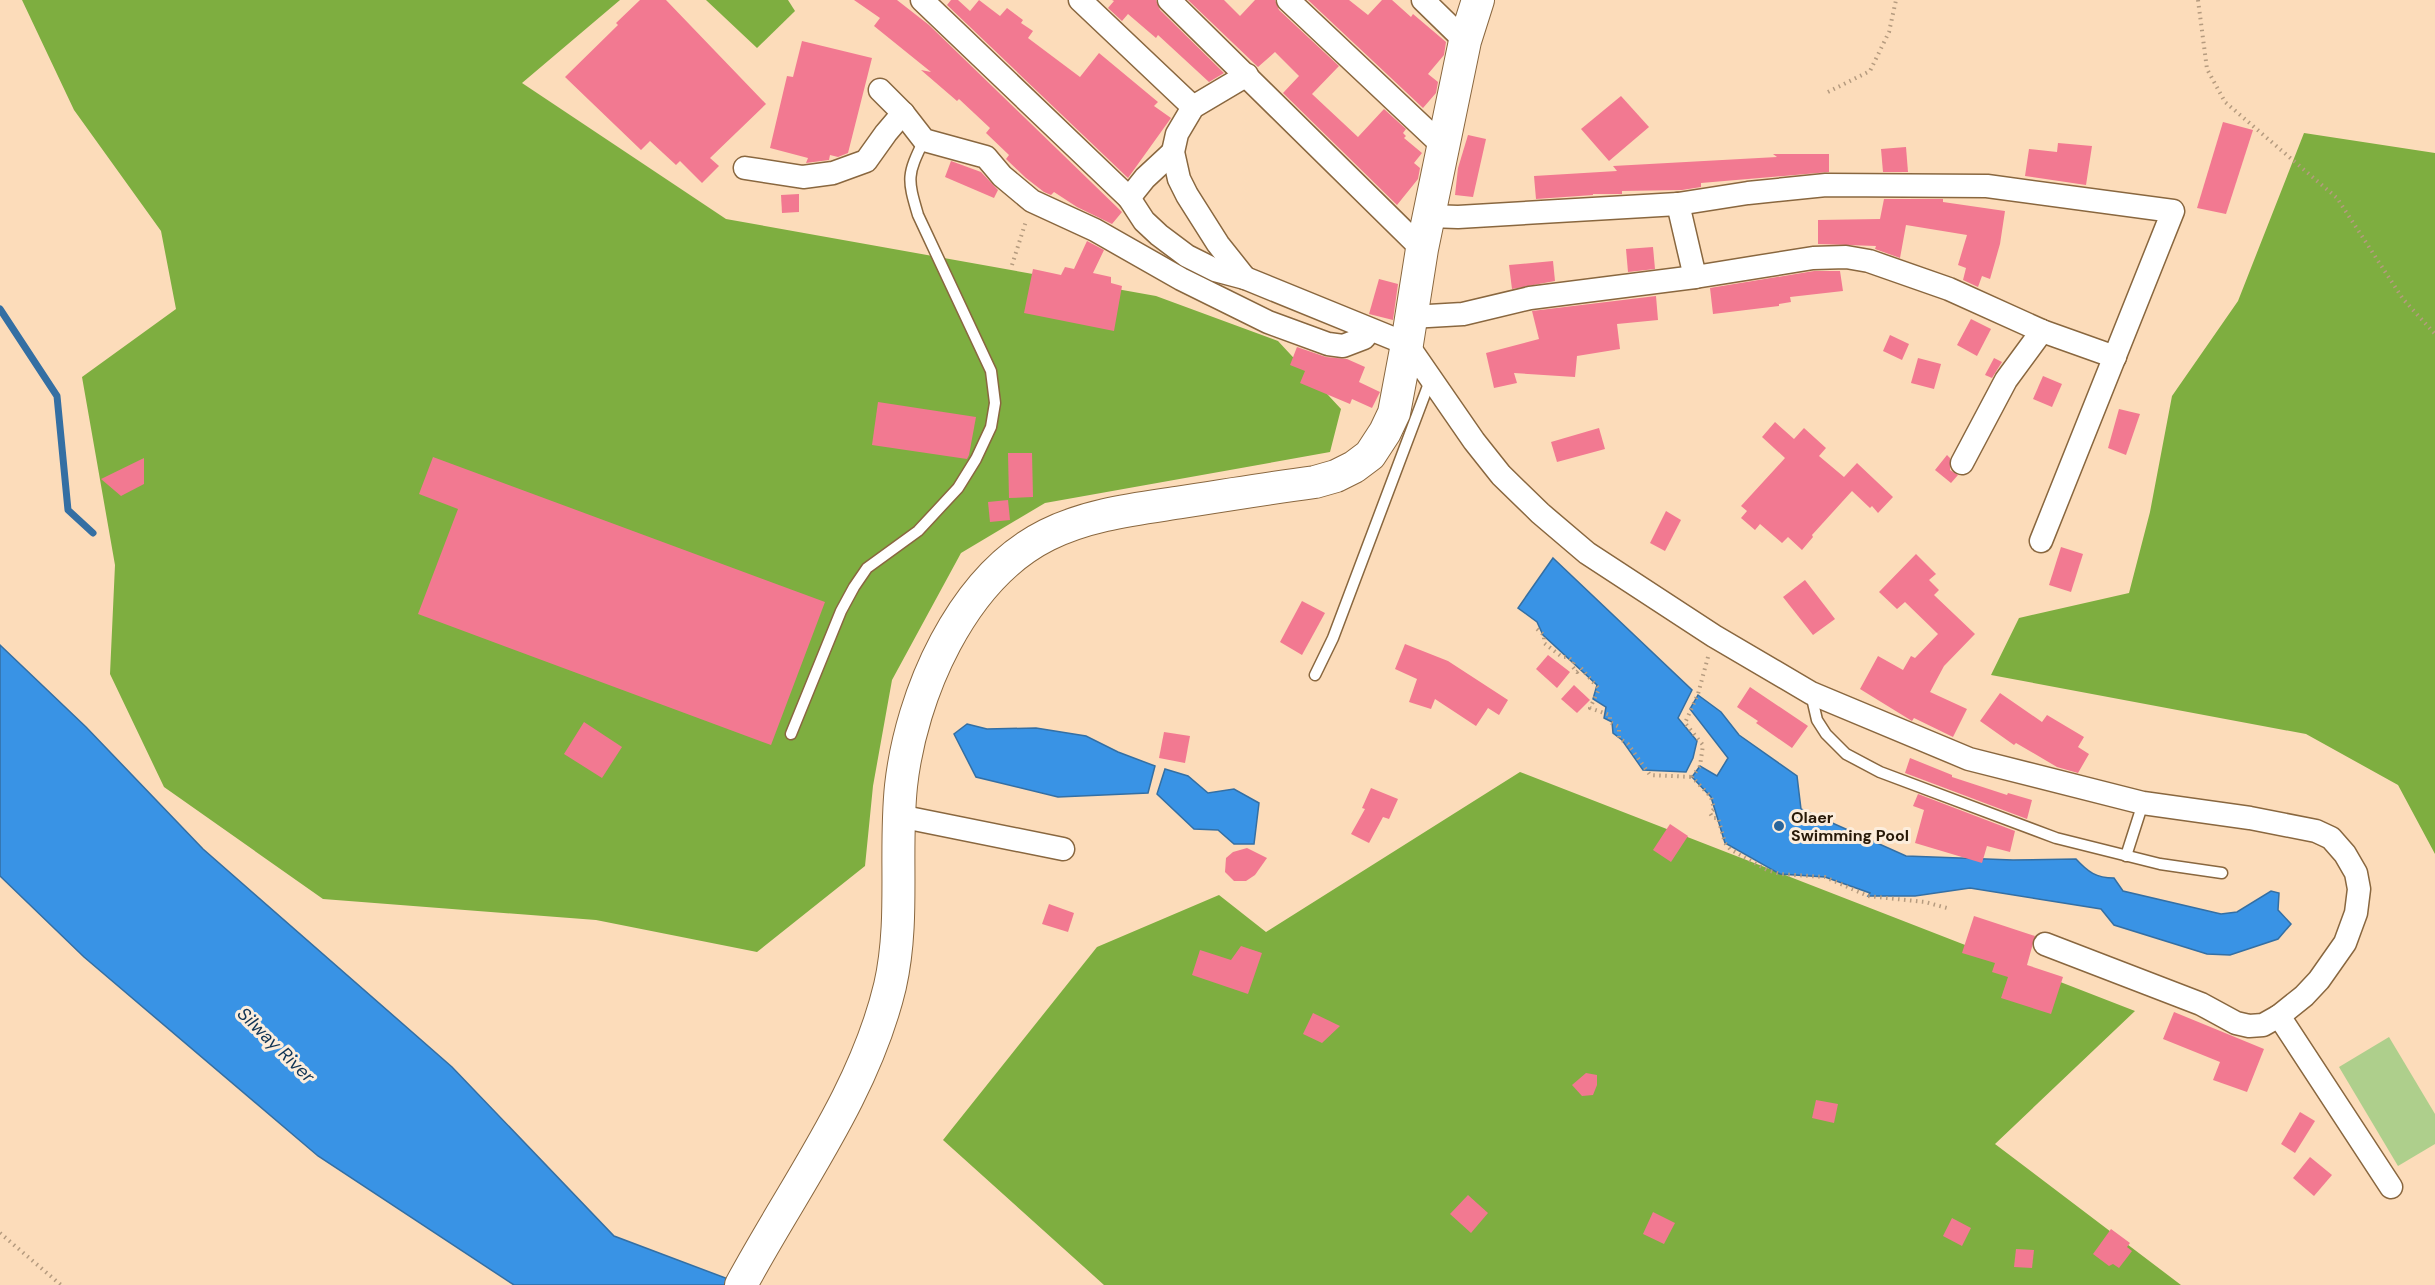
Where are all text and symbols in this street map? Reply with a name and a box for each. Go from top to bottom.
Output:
place label: Olaer Swimming Pool [1791,807,1909,846]
marker: Olaer Swimming Pool [1772,819,1786,833]
water label: Silway River [232,1002,321,1089]

